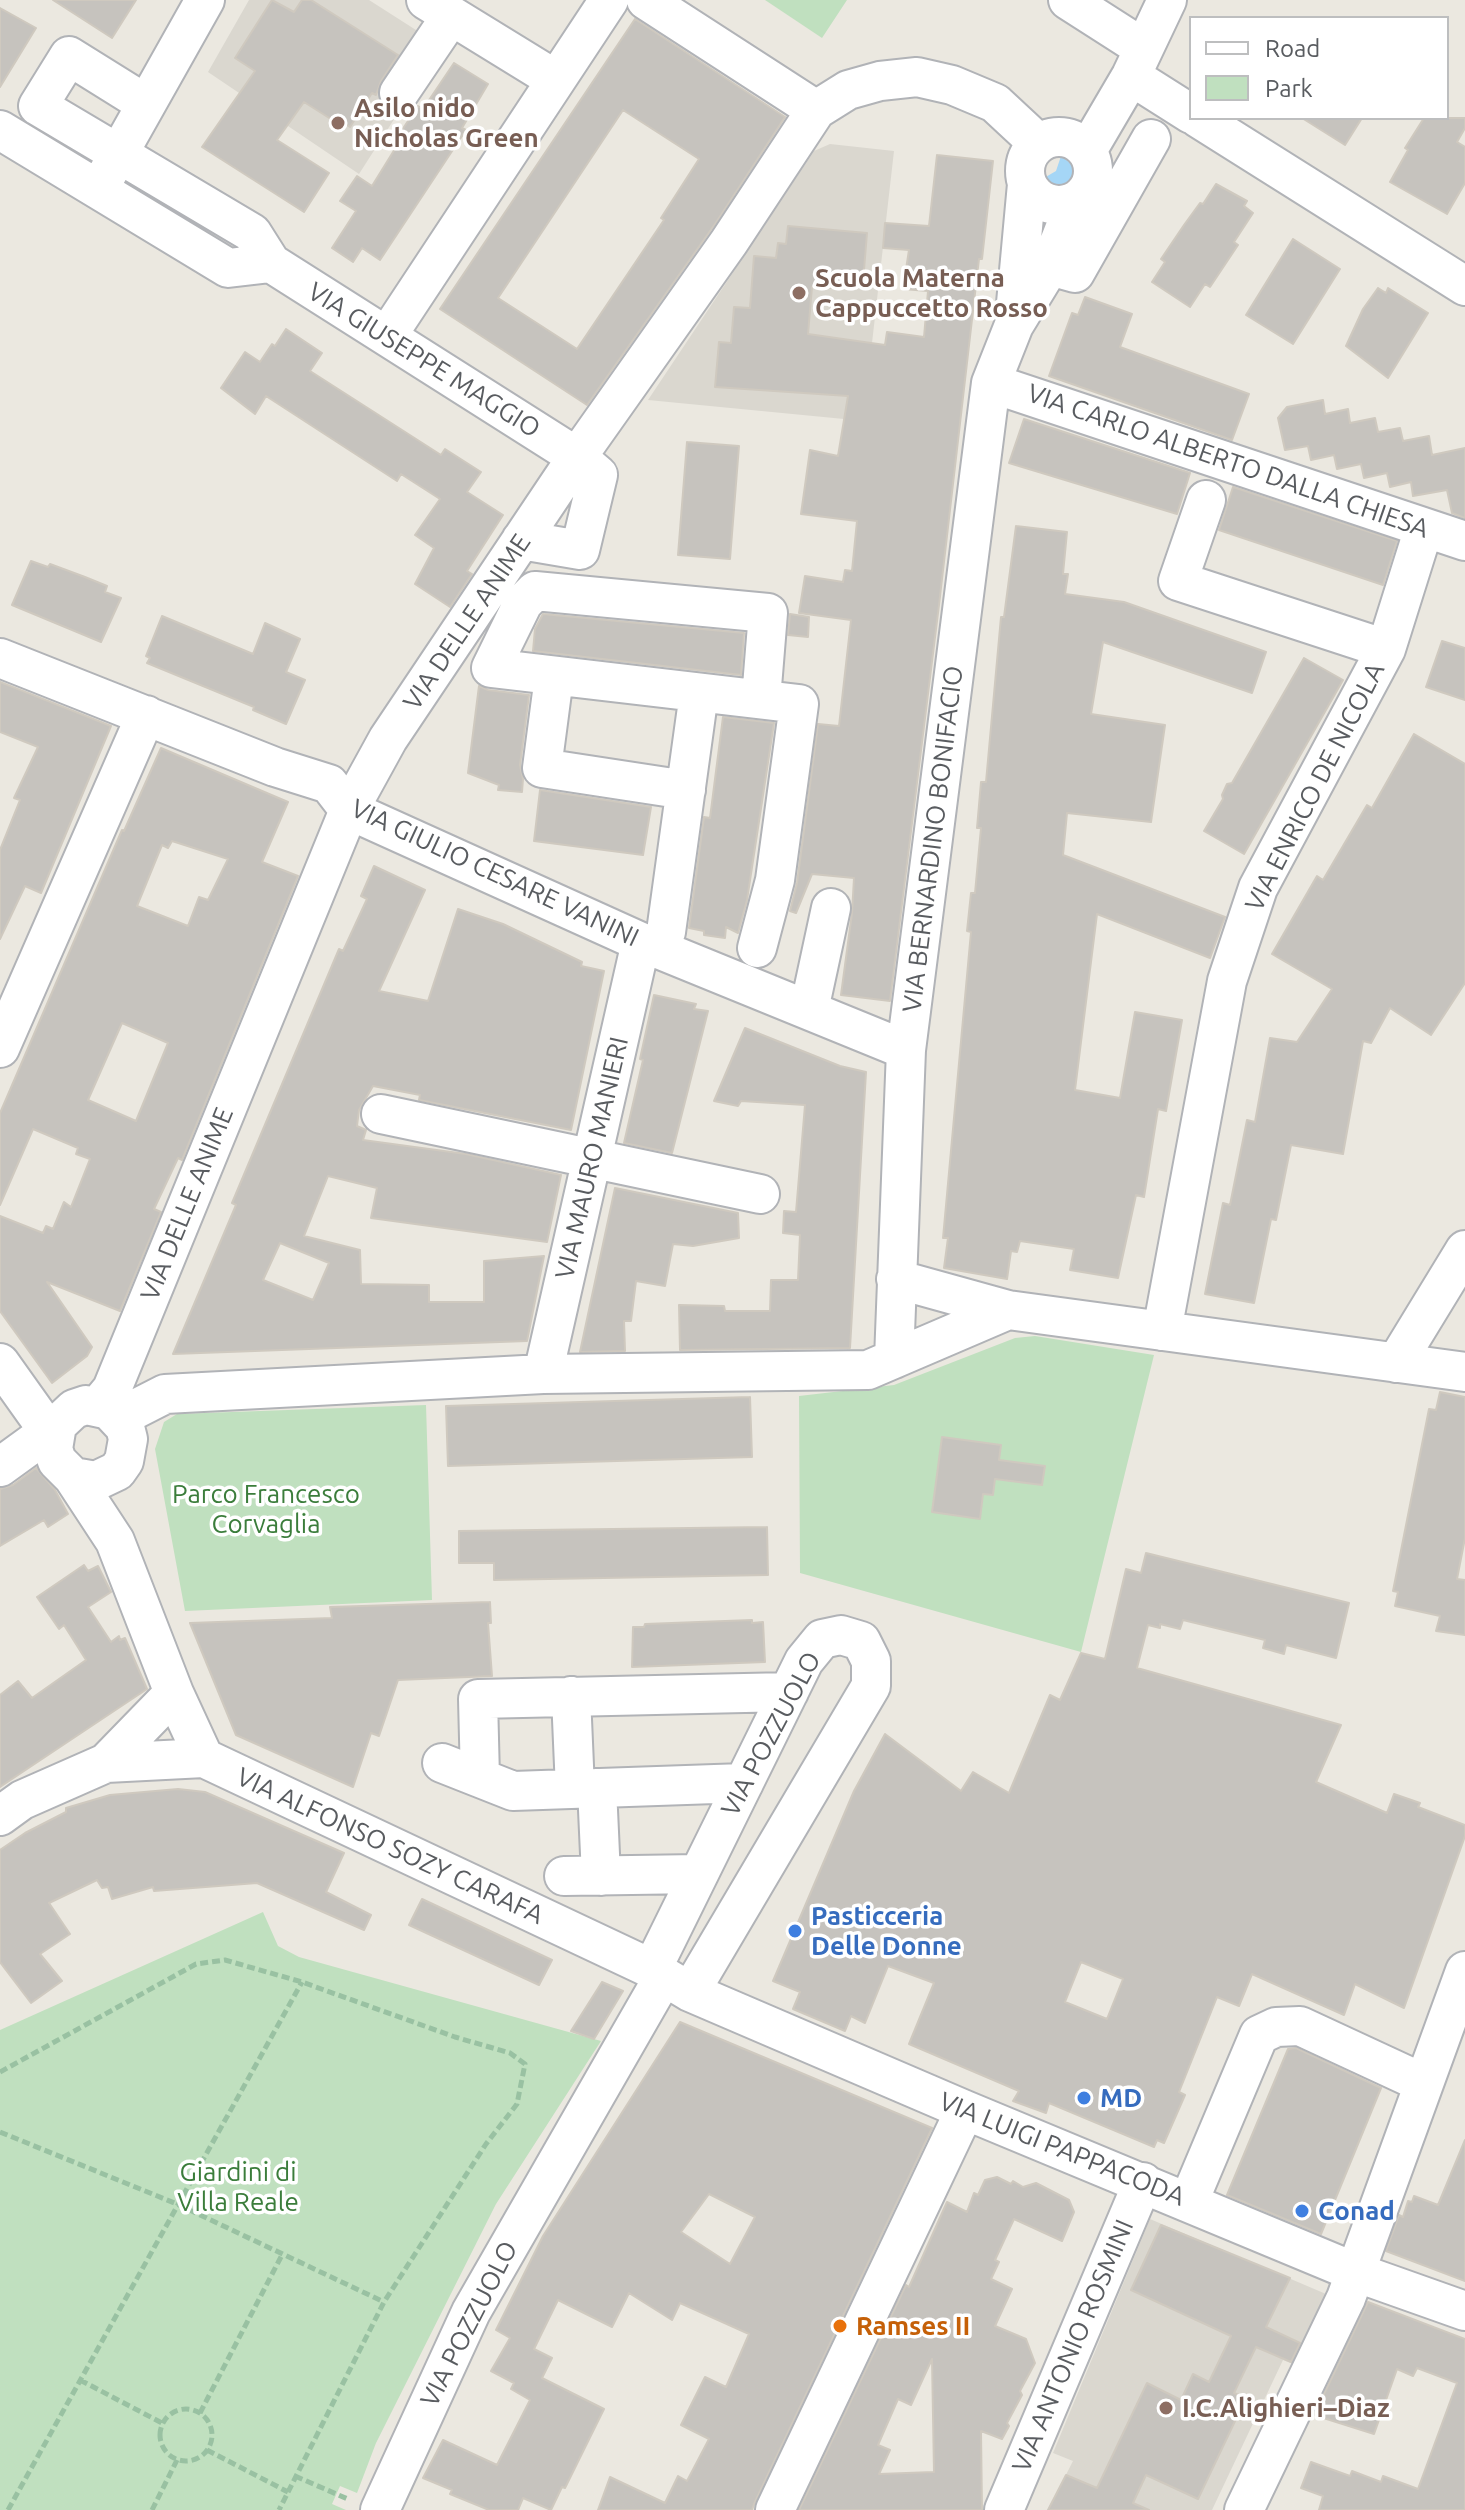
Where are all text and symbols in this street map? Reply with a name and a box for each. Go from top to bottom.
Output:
legend [1189,16,1449,120]
text: Road [1265,35,1320,62]
text: Park [1265,75,1313,102]
place label: Asilo nido Nicholas Green [354,92,539,154]
marker: Asilo nido Nicholas Green [329,114,347,132]
place label: Scuola Materna Cappuccetto Rosso [815,262,1048,324]
street label: VIA GIUSEPPE MAGGIO [302,276,546,444]
marker: Scuola Materna Cappuccetto Rosso [790,284,808,302]
street label: VIA CARLO ALBERTO DALLA CHIESA [1023,377,1433,545]
street label: VIA DELLE ANIME [397,528,537,716]
street label: VIA ENRICO DE NICOLA [1239,658,1391,916]
street label: VIA BERNARDINO BONIFACIO [896,664,970,1014]
street label: VIA GIULIO CESARE VANINI [346,793,644,953]
street label: VIA MAURO MANIERI [549,1034,635,1282]
street label: VIA DELLE ANIME [134,1103,240,1305]
park label: Parco Francesco Corvaglia [172,1478,360,1540]
street label: VIA POZZUOLO [715,1646,827,1822]
street label: VIA ALFONSO SOZY CARAFA [232,1761,548,1931]
place label: Pasticceria Delle Donne [811,1900,962,1962]
marker: Pasticceria Delle Donne [786,1922,804,1940]
place label: MD [1100,2082,1142,2114]
street label: VIA LUIGI PAPPACODA [935,2085,1189,2213]
marker: MD [1075,2089,1093,2107]
park label: Giardini di Villa Reale [177,2156,299,2218]
place label: Conad [1318,2195,1395,2227]
marker: Conad [1293,2202,1311,2220]
street label: VIA ANTONIO ROSMINI [1006,2215,1140,2477]
street label: VIA POZZUOLO [414,2236,524,2412]
place label: Ramses II [856,2310,970,2342]
marker: Ramses II [831,2317,849,2335]
place label: I.C.Alighieri–Diaz [1182,2392,1390,2424]
marker: I.C.Alighieri–Diaz [1157,2399,1175,2417]

